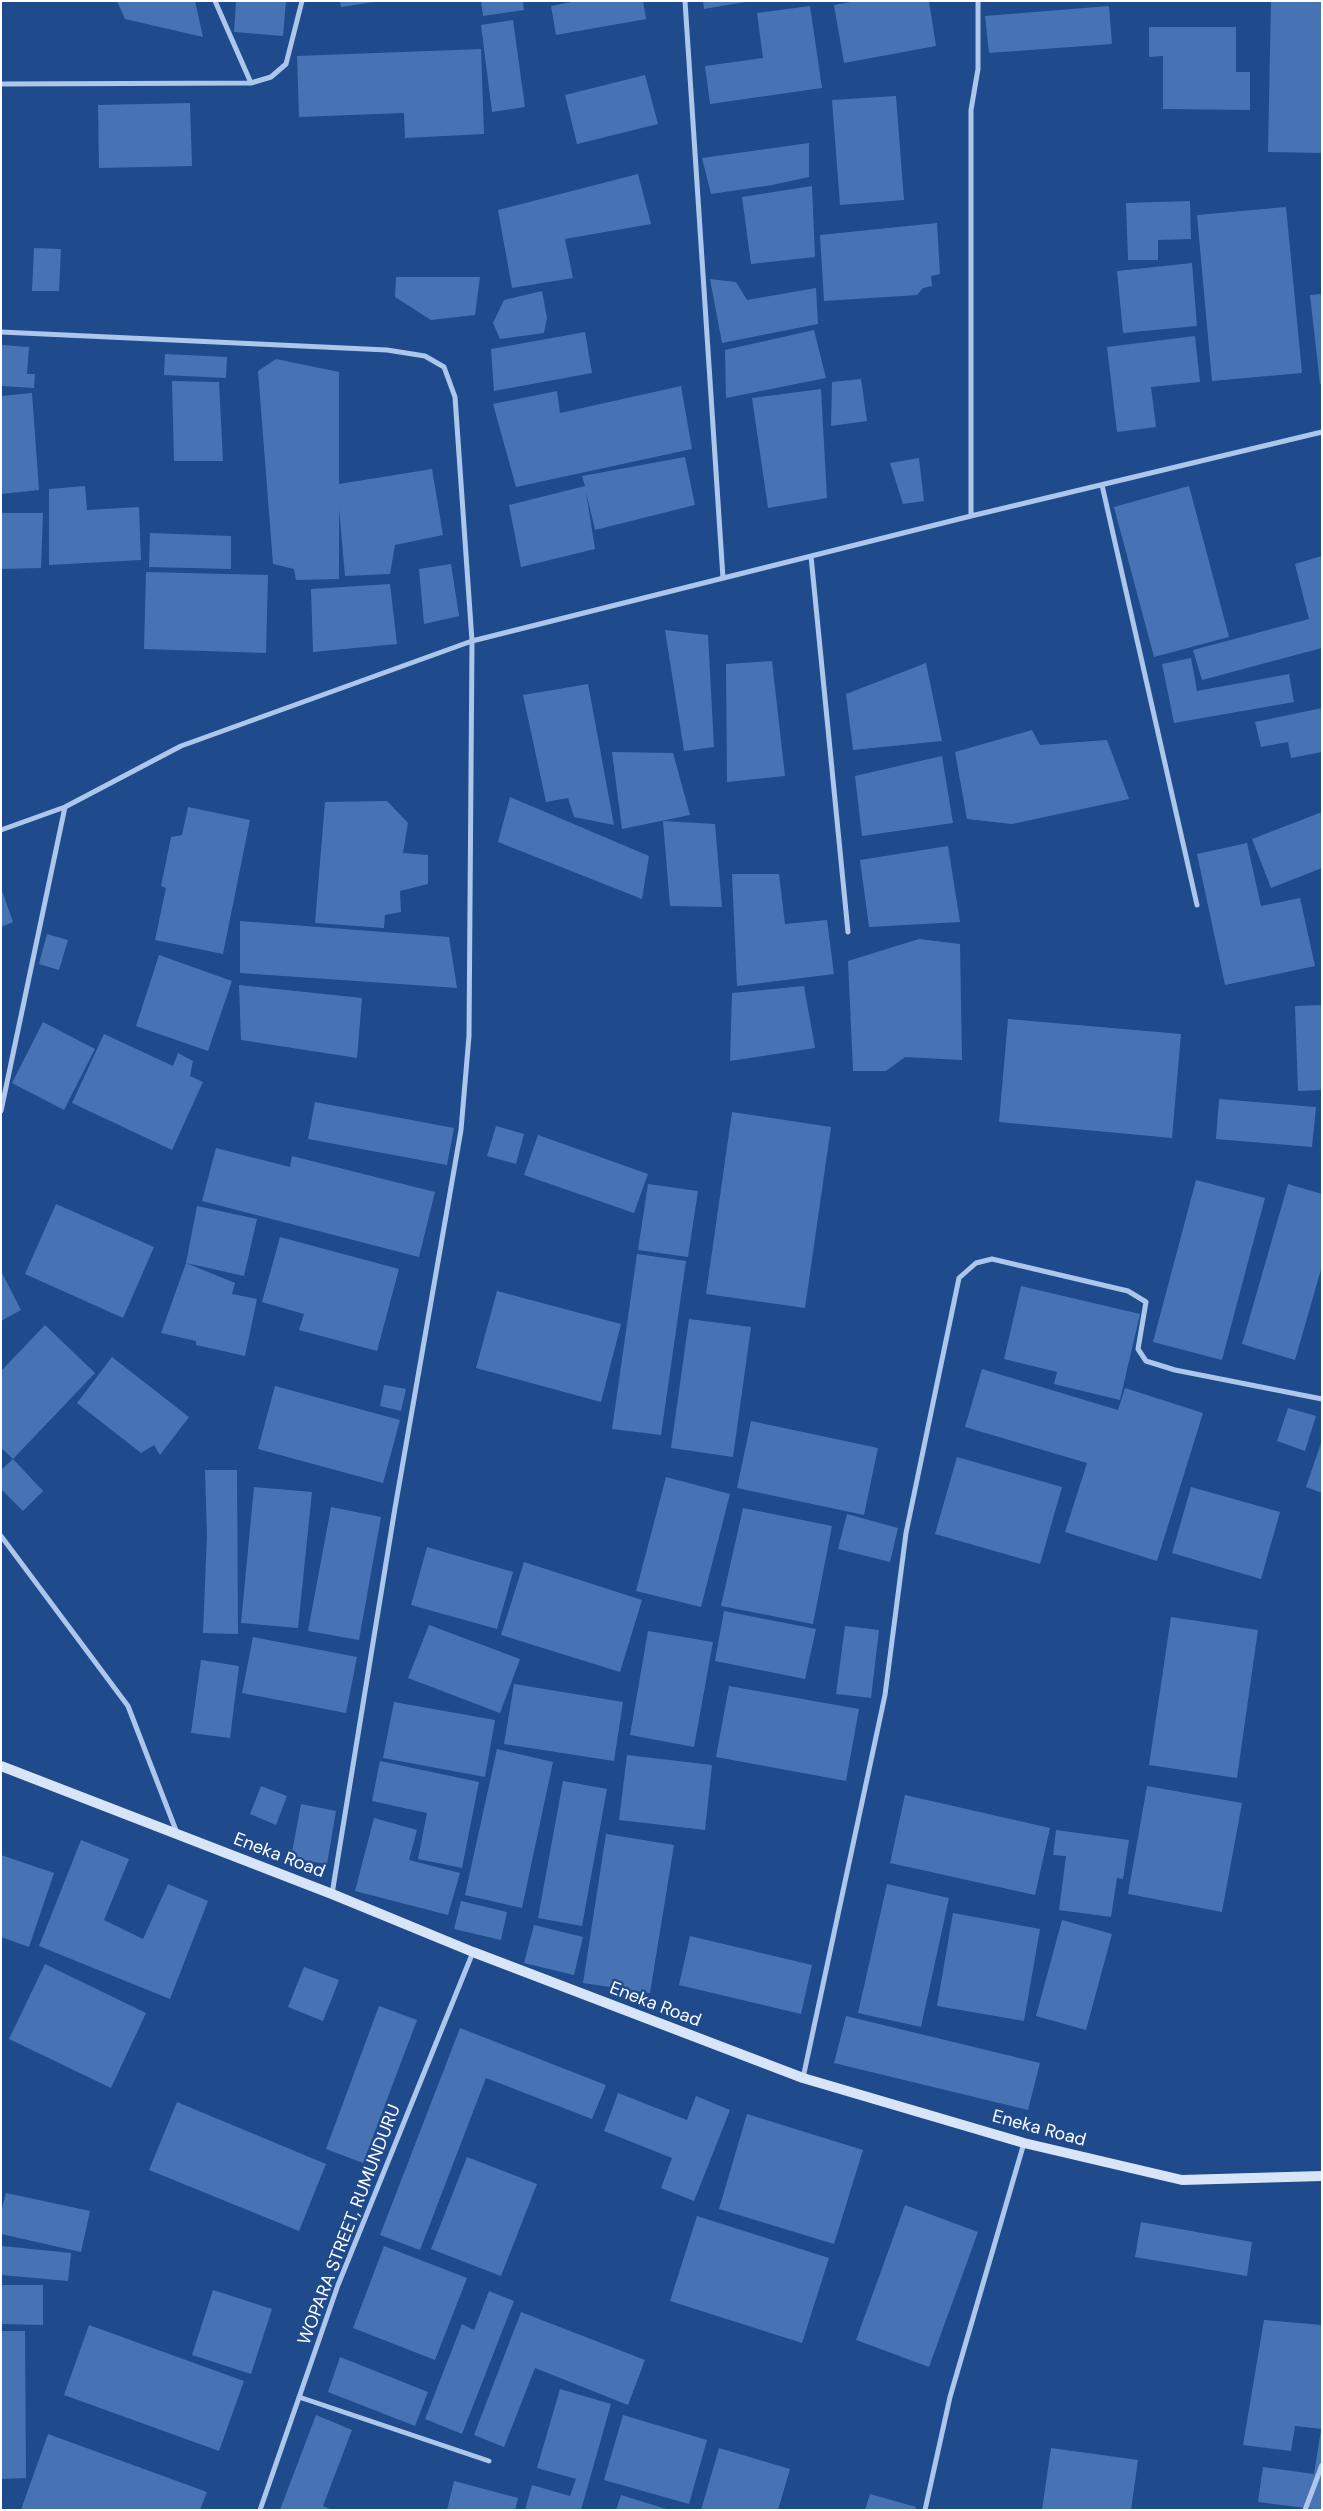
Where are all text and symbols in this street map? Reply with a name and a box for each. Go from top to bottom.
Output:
street label: Eneka Road [230,1829,328,1883]
street label: Eneka Road [606,1978,704,2032]
street label: WOPARA STREET, RUMUNDURU [294,2102,406,2348]
street label: Eneka Road [990,2106,1088,2152]

